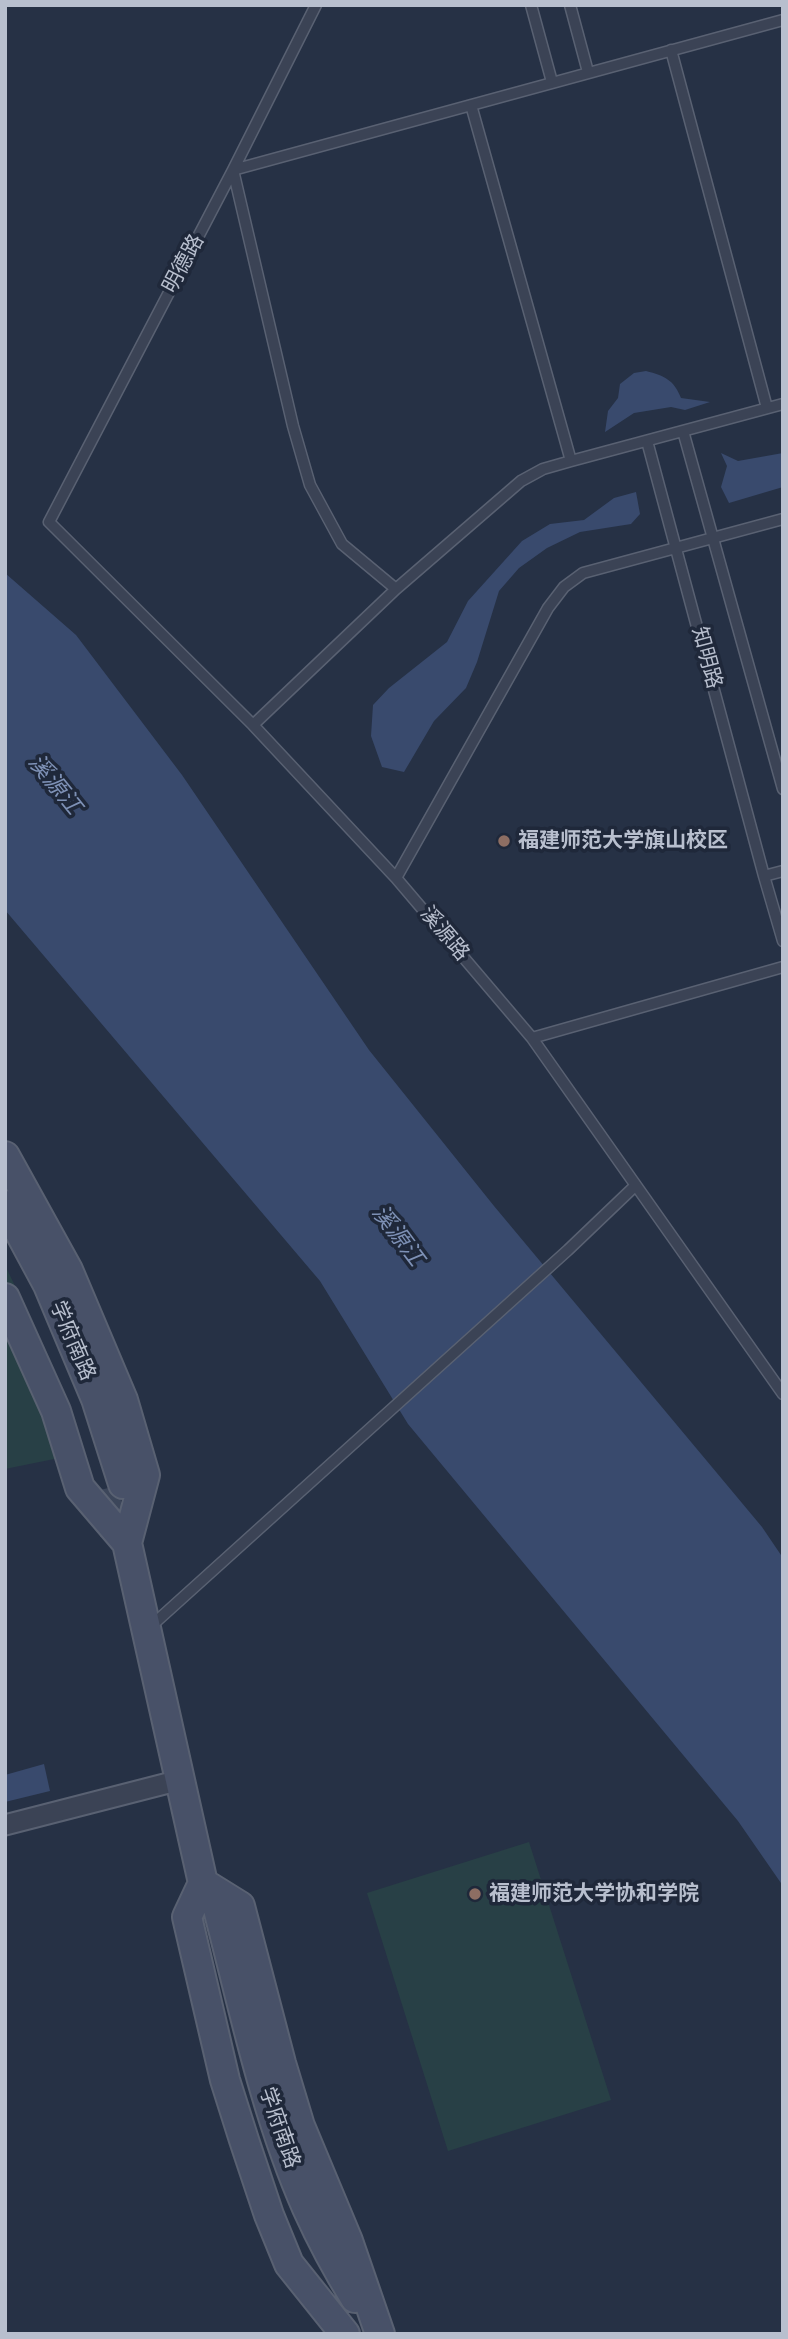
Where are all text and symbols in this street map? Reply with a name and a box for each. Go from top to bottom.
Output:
street label: 明德路 [158,230,210,298]
street label: 知明路 [686,624,726,692]
water label: 溪源江 [22,750,86,820]
place label: 福建师范大学旗山校区 [518,828,728,854]
marker: 福建师范大学旗山校区 [496,833,512,849]
street label: 溪源路 [414,902,474,966]
water label: 溪源江 [365,1200,429,1272]
street label: 学府南路 [44,1297,100,1385]
place label: 福建师范大学协和学院 [489,1881,699,1907]
marker: 福建师范大学协和学院 [467,1886,483,1902]
street label: 学府南路 [253,2084,305,2172]

